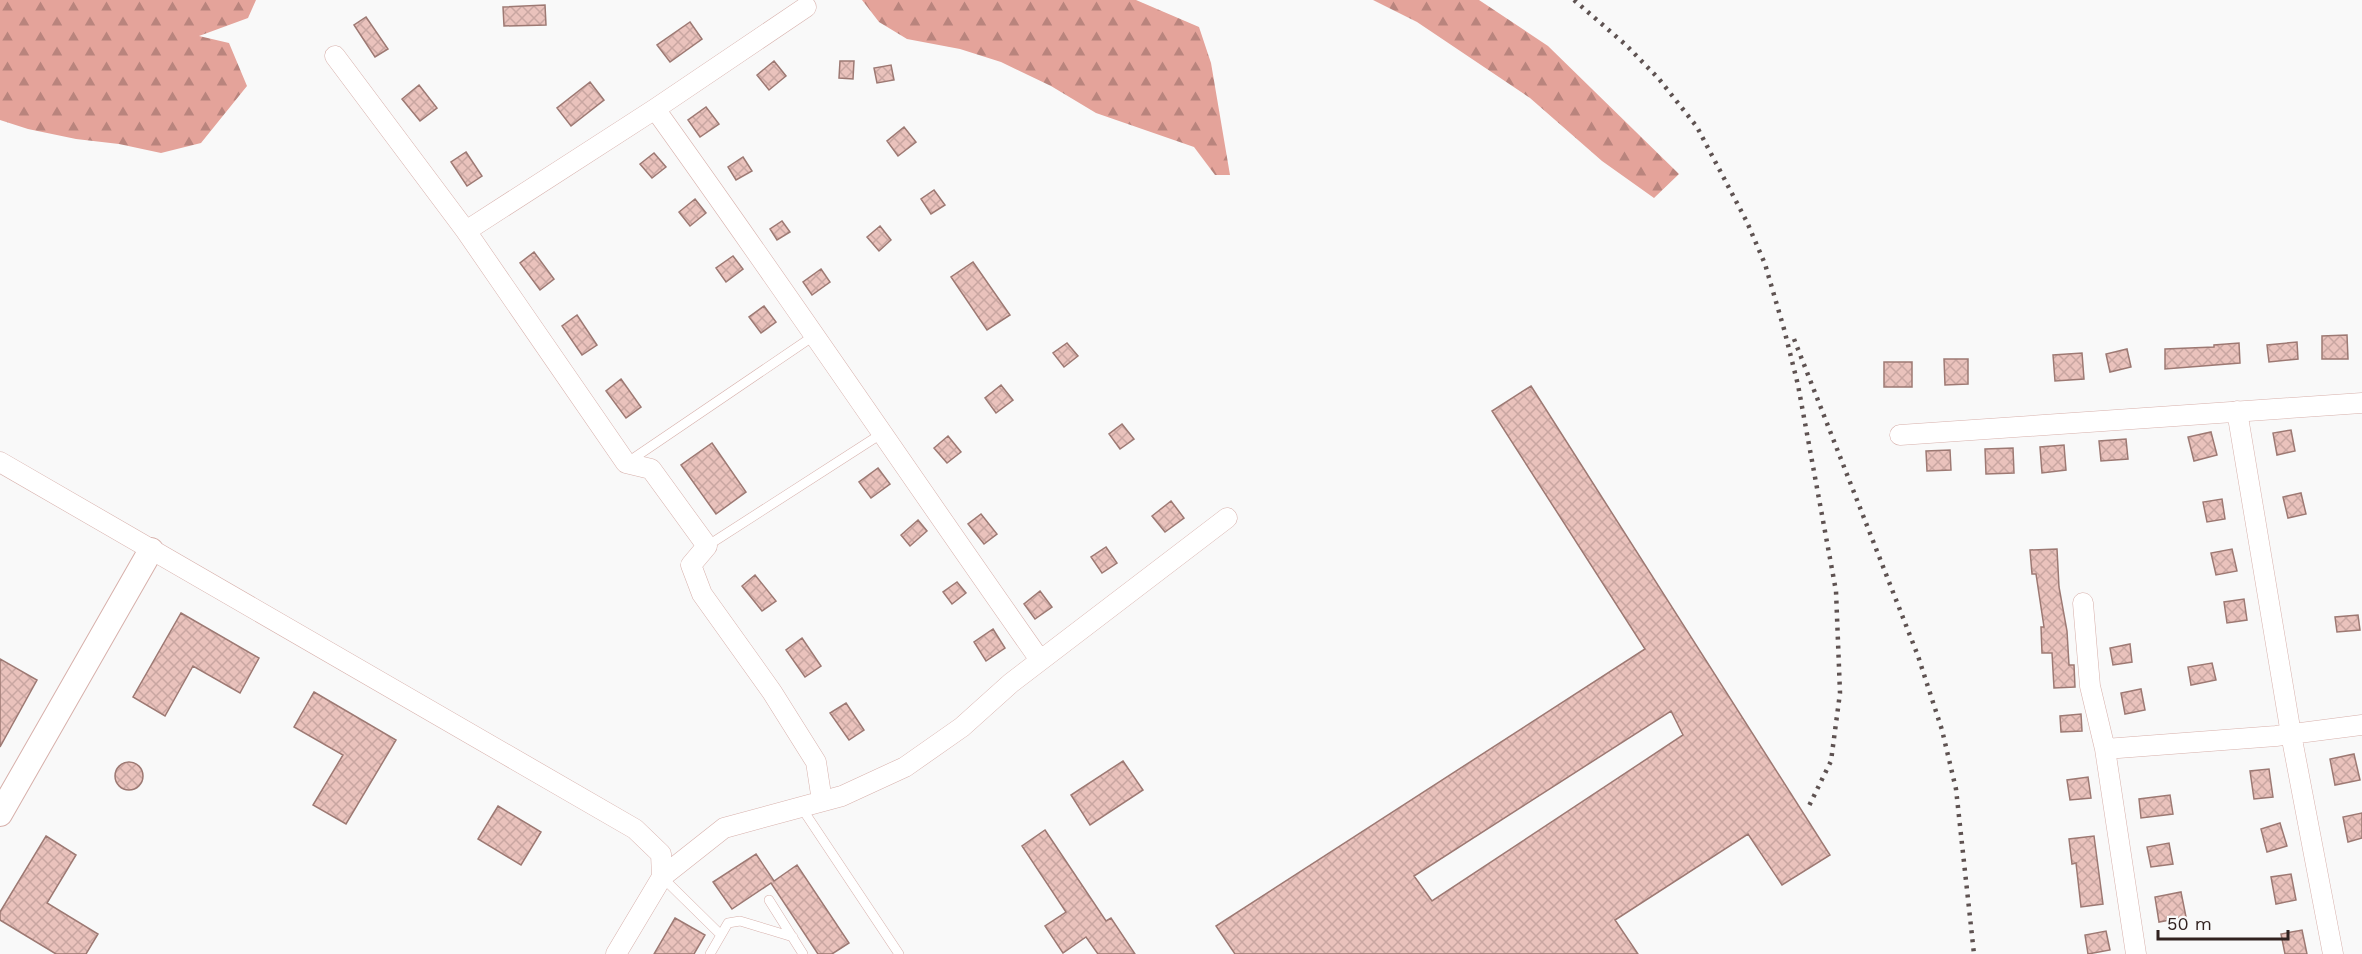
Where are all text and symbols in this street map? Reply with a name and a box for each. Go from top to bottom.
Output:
scale bar [2158,903,2288,941]
text: 50 m [2167,913,2212,934]

